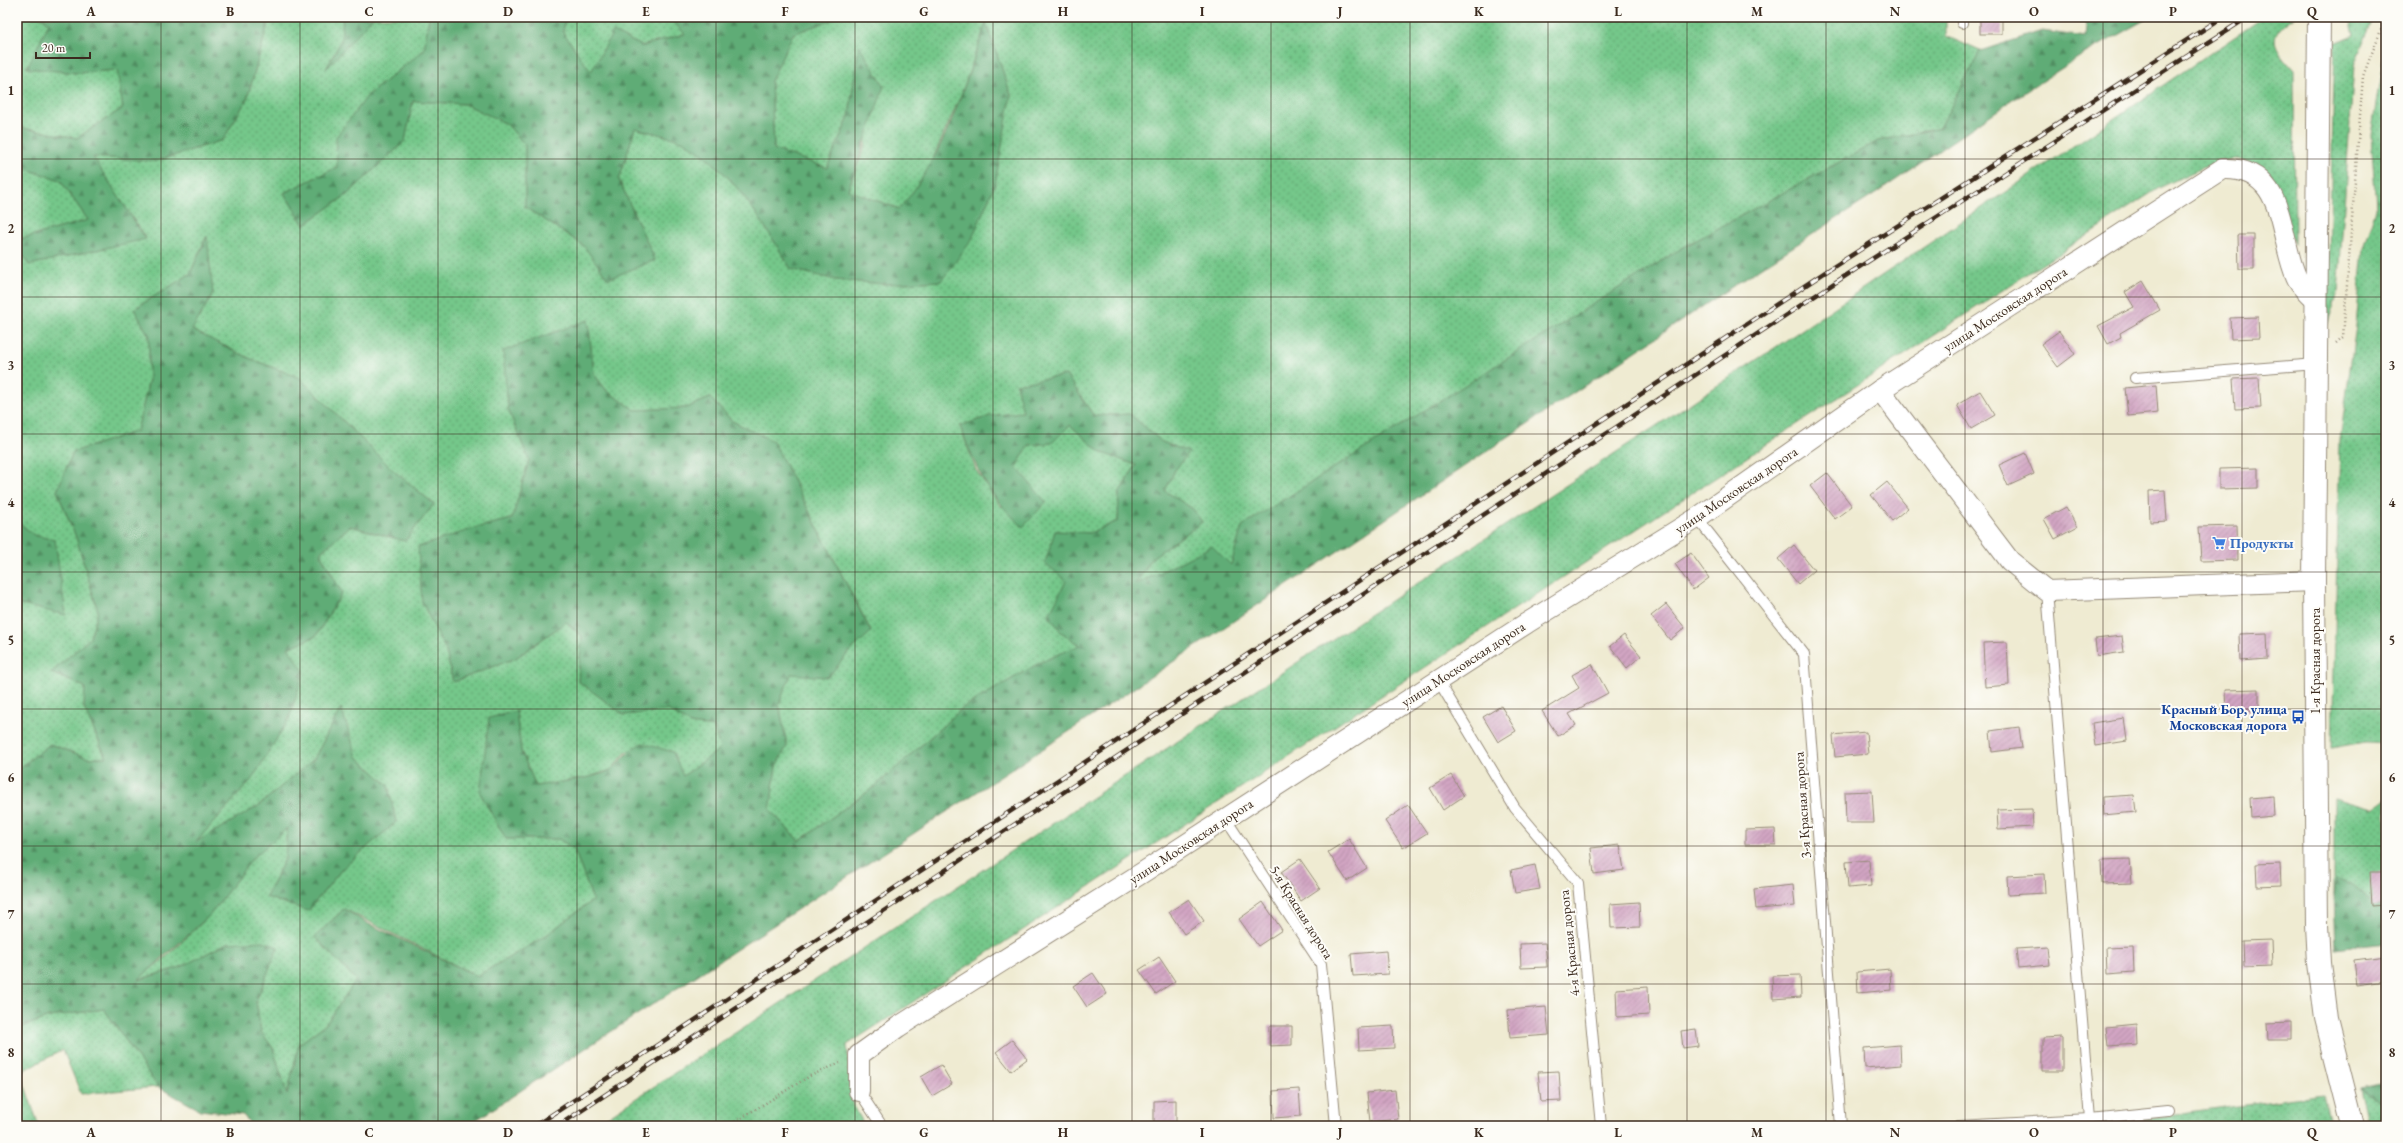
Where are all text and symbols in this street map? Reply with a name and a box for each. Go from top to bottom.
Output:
text: A [85,3,96,20]
text: B [226,3,234,20]
text: C [364,3,374,20]
text: D [503,3,513,20]
text: E [642,3,650,20]
text: F [781,3,789,20]
text: G [919,3,929,20]
text: H [1058,3,1069,20]
text: I [1200,3,1205,20]
text: J [1336,3,1343,20]
text: K [1474,3,1485,20]
text: L [1614,3,1622,20]
text: M [1751,3,1763,20]
text: N [1890,3,1901,20]
text: O [2029,3,2039,20]
text: P [2169,3,2177,20]
text: Q [2307,3,2319,20]
scale bar [36,34,90,60]
text: 20 m [42,40,66,56]
text: 1 [8,82,15,99]
text: 1 [2389,82,2396,99]
text: 2 [8,220,15,237]
text: 2 [2389,220,2396,237]
street label: улица Московская дорога [1940,262,2071,356]
text: 3 [8,357,15,374]
text: 3 [2389,357,2396,374]
street label: улица Московская дорога [1671,442,1801,538]
text: 4 [8,494,15,511]
text: 4 [2389,494,2396,511]
place label: Продукты [2230,534,2294,552]
supermarket icon: Продукты [2211,535,2227,551]
street label: 1-я Красная дорога [2306,607,2324,714]
street label: улица Московская дорога [1398,617,1529,711]
text: 5 [8,632,14,649]
text: 5 [2389,632,2395,649]
place label: Красный Бор, улица Московская дорога [2161,700,2288,734]
bus stop icon: Красный Бор, улица Московская дорога [2290,709,2306,725]
street label: 3-я Красная дорога [1789,751,1815,859]
text: 6 [8,769,15,786]
text: 6 [2389,769,2396,786]
street label: улица Московская дорога [1126,794,1257,888]
street label: 5-я Красная дорога [1266,862,1338,962]
street label: 4-я Красная дорога [1554,888,1584,997]
text: 7 [8,906,15,923]
text: 7 [2389,906,2396,923]
text: 8 [8,1044,15,1061]
text: 8 [2389,1044,2396,1061]
text: A [85,1124,96,1141]
text: B [226,1124,234,1141]
text: C [364,1124,374,1141]
text: D [503,1124,513,1141]
text: E [642,1124,650,1141]
text: F [781,1124,789,1141]
text: G [919,1124,929,1141]
text: H [1058,1124,1069,1141]
text: I [1200,1124,1205,1141]
text: J [1336,1124,1343,1141]
text: K [1474,1124,1485,1141]
text: L [1614,1124,1622,1141]
text: M [1751,1124,1763,1141]
text: N [1890,1124,1901,1141]
text: O [2029,1124,2039,1141]
text: P [2169,1124,2177,1141]
text: Q [2307,1124,2319,1141]

